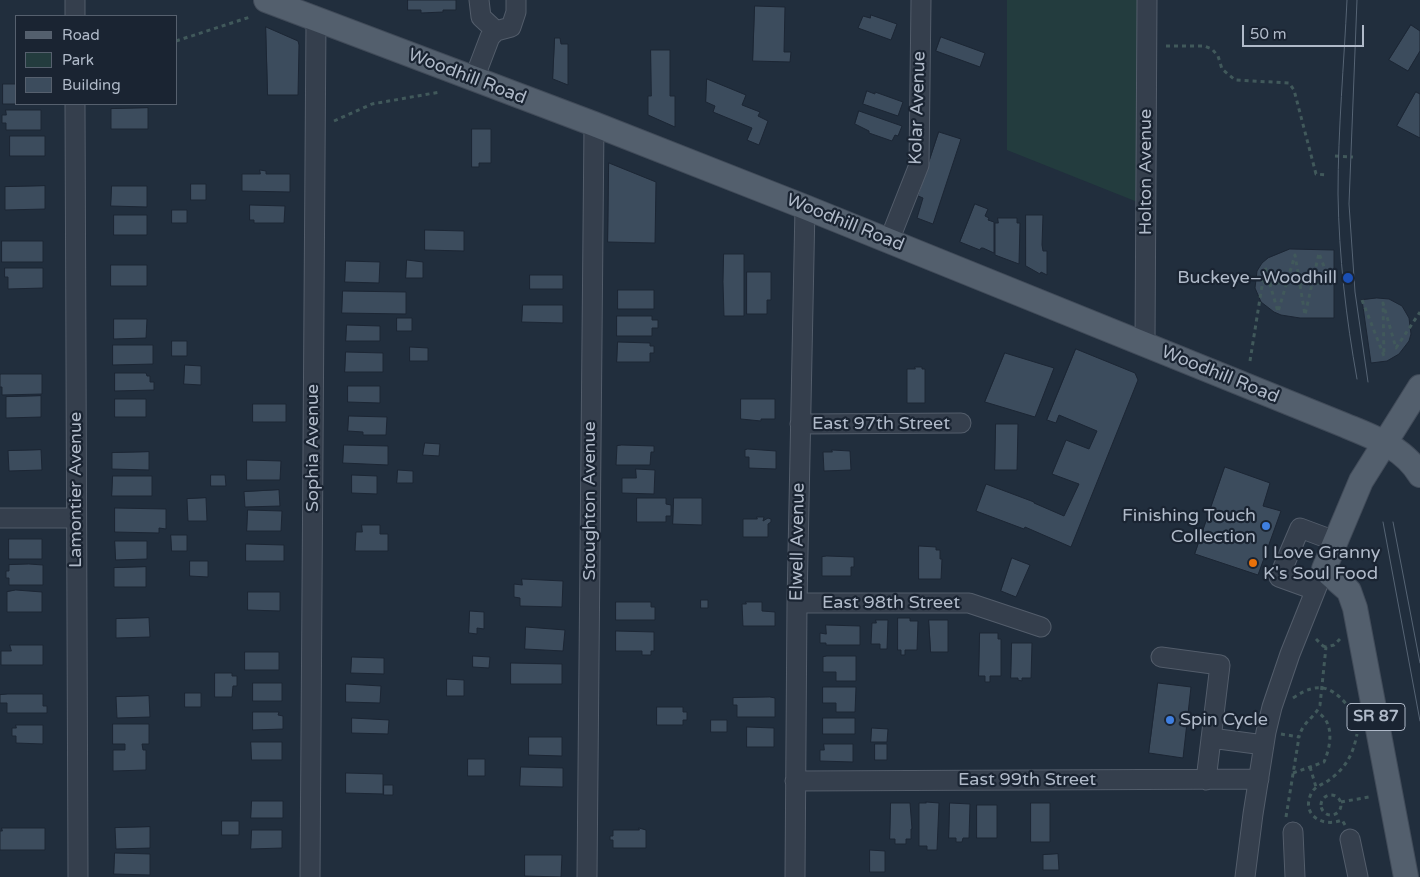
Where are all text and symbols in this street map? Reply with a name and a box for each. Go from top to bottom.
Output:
legend [15,15,178,105]
scale bar [1245,15,1368,47]
text: 50 m [1250,25,1287,43]
text: Road [62,26,100,44]
street label: Woodhill Road [405,45,529,109]
text: Park [62,51,94,69]
street label: Kolar Avenue [905,51,931,165]
text: Building [62,76,121,94]
street label: Holton Avenue [1135,109,1157,235]
street label: Woodhill Road [783,190,907,256]
place label: Buckeye–Woodhill [1177,267,1337,289]
marker: Buckeye–Woodhill [1341,271,1355,285]
street label: Woodhill Road [1158,342,1282,408]
street label: Sophia Avenue [302,384,324,512]
street label: Lamontier Avenue [65,412,87,568]
street label: East 97th Street [812,413,950,435]
street label: Stoughton Avenue [579,421,601,581]
street label: Elwell Avenue [786,483,810,601]
place label: Finishing Touch Collection [1122,505,1256,548]
marker: Finishing Touch Collection [1260,520,1272,532]
place label: I Love Granny K's Soul Food [1263,542,1380,584]
marker: I Love Granny K's Soul Food [1247,557,1259,569]
street label: East 98th Street [822,592,960,614]
road number: SR 87 [1347,704,1405,730]
place label: Spin Cycle [1180,709,1268,731]
marker: Spin Cycle [1164,714,1176,726]
street label: East 99th Street [958,769,1096,791]

